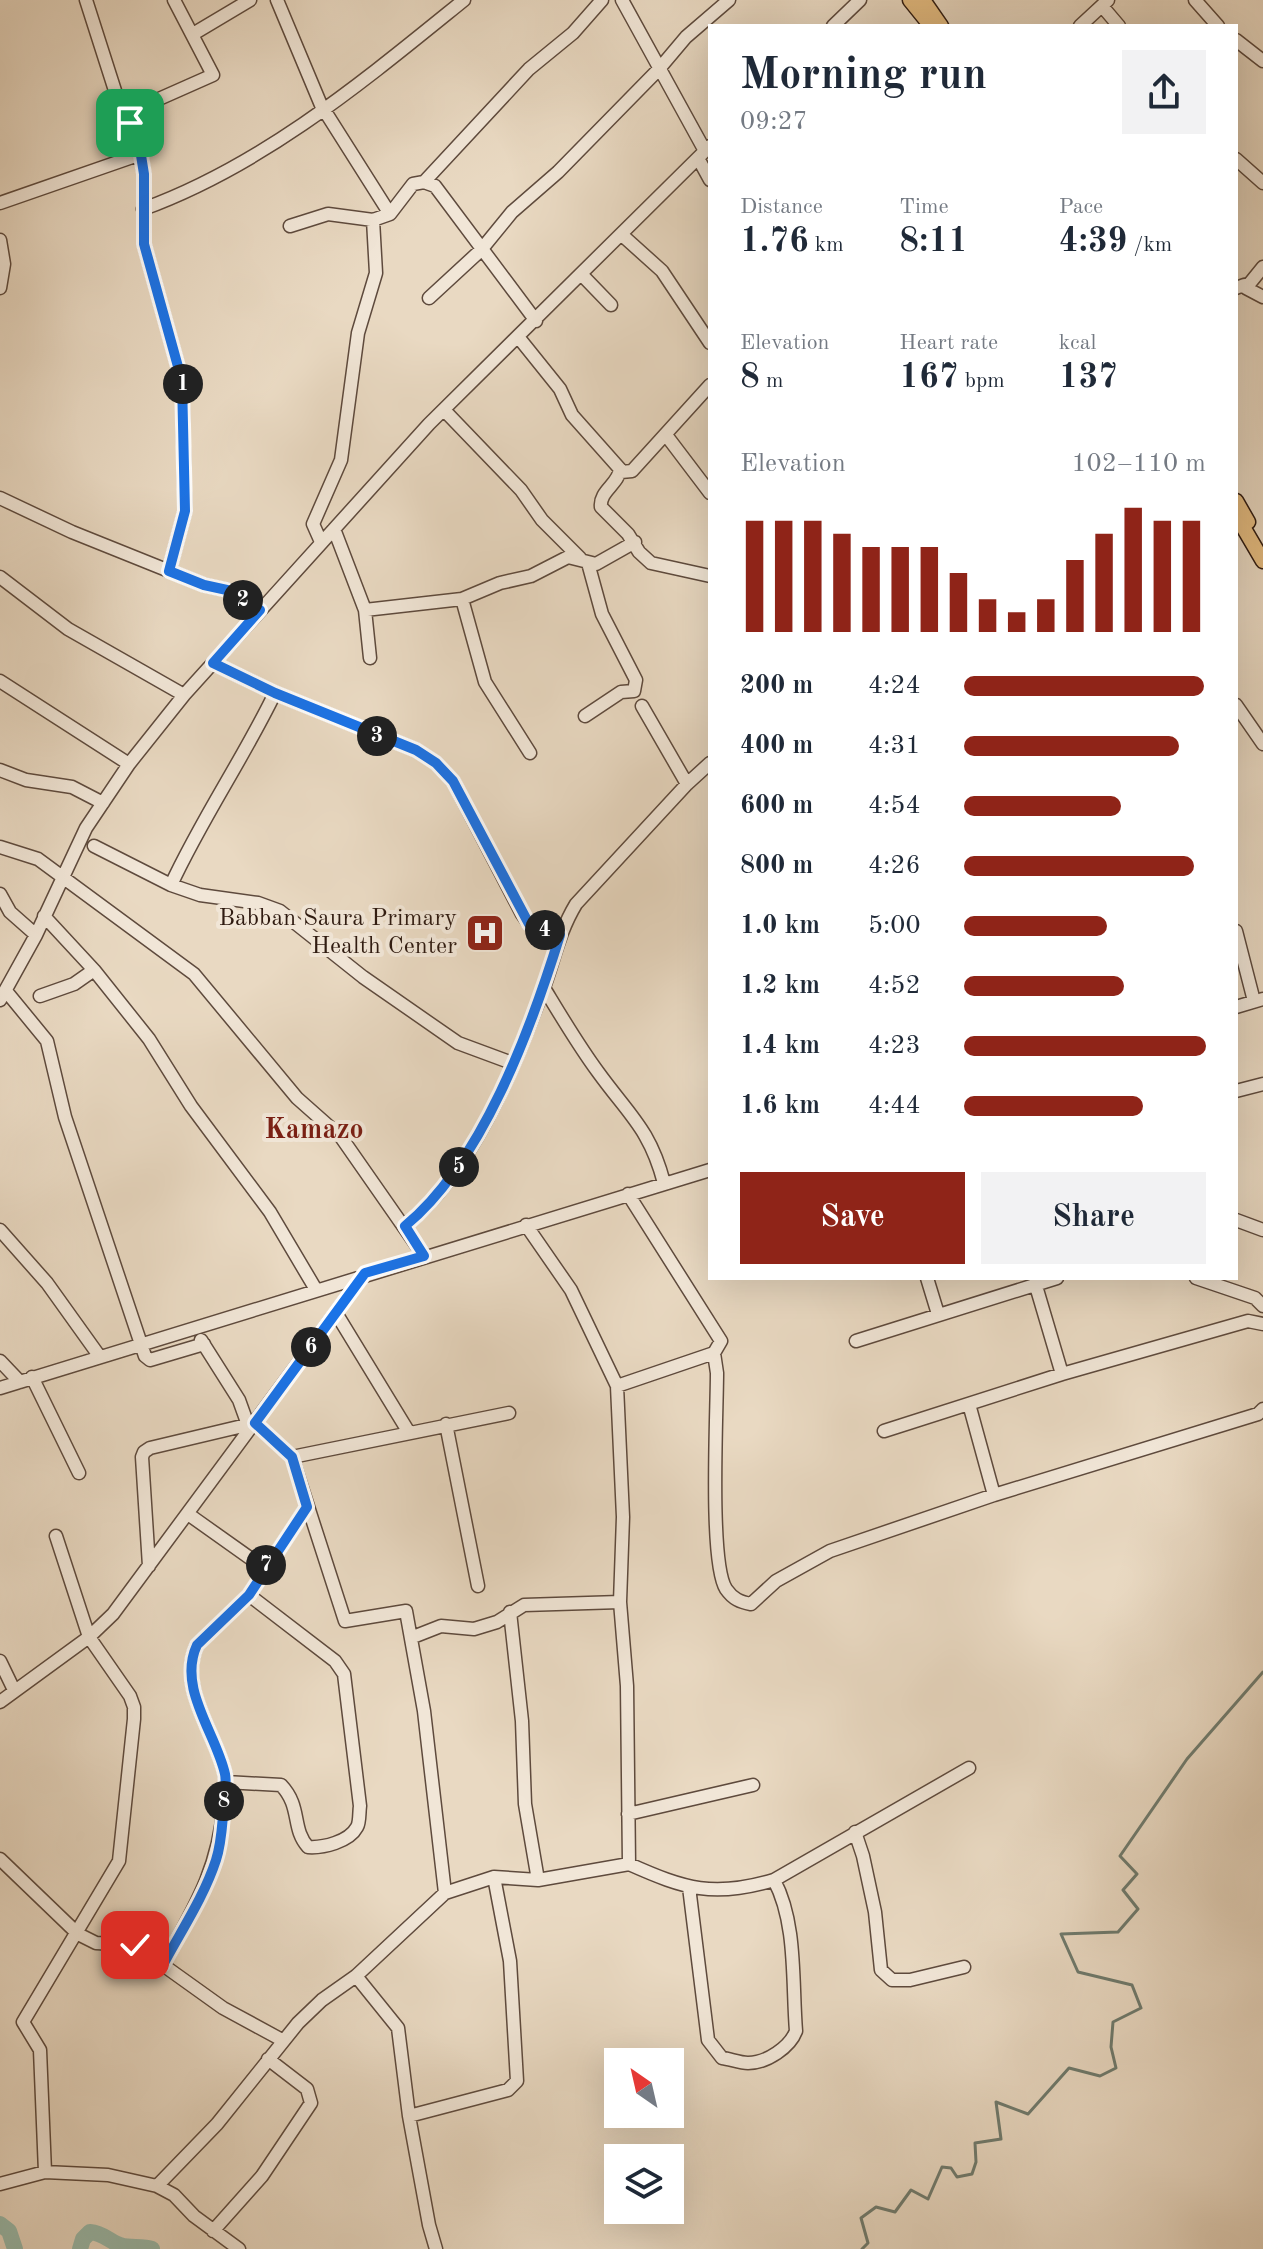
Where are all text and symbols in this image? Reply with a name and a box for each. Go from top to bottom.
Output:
button: share [1122,50,1206,134]
text: Morning run [740,54,987,98]
pin [96,89,164,157]
icon: arrive [108,101,152,145]
text: 09:27 [740,109,808,135]
text: Distance [740,196,823,218]
text: Time [899,196,949,218]
text: Pace [1059,196,1103,218]
text: 1.76 [740,225,809,259]
text: 8:11 [899,225,968,259]
text: 4:39 [1059,225,1127,259]
text: km [809,234,844,256]
text: /km [1127,234,1172,256]
text: Elevation [740,332,830,354]
text: Heart rate [899,332,998,354]
text: kcal [1059,332,1097,354]
text: 8 [740,361,760,395]
text: 167 [899,361,959,395]
text: 137 [1059,361,1118,395]
pin: 1 [163,364,203,404]
text: m [760,370,783,392]
text: bpm [959,370,1005,392]
text: 1 [177,373,189,395]
text: Elevation [740,451,846,477]
text: 102–110 m [1071,451,1206,477]
pin: 2 [223,580,263,620]
text: 2 [237,589,249,611]
text: 200 m [740,673,813,699]
text: 4:24 [868,673,921,699]
pin: 3 [357,716,397,756]
text: 3 [371,725,383,747]
text: 400 m [740,733,813,759]
text: 4:31 [868,733,921,759]
text: 600 m [740,793,813,819]
text: 4:54 [868,793,921,819]
text: 800 m [740,853,813,879]
text: 4:26 [868,853,921,879]
place label: Babban Saura Primary Health Center [218,907,457,959]
pin: 4 [525,910,565,950]
hospital icon: Babban Saura Primary Health Center [464,912,506,954]
text: 1.0 km [740,913,820,939]
text: 5:00 [868,913,921,939]
text: 4 [539,919,551,941]
text: 1.2 km [740,973,820,999]
text: 4:52 [868,973,921,999]
text: 1.4 km [740,1033,820,1059]
text: 4:23 [868,1033,921,1059]
text: 1.6 km [740,1093,820,1119]
text: 4:44 [868,1093,921,1119]
district label: Kamazo [264,1117,364,1145]
pin: 5 [439,1147,479,1187]
text: 5 [453,1156,465,1178]
button: Save [740,1172,965,1264]
button: Share [981,1172,1206,1264]
pin: 6 [291,1327,331,1367]
text: 6 [305,1336,317,1358]
pin: 7 [246,1545,286,1585]
text: 7 [260,1554,272,1576]
pin: 8 [204,1781,244,1821]
text: 8 [218,1790,230,1812]
pin [101,1911,169,1979]
icon: check [113,1923,157,1967]
north arrow [604,2048,684,2128]
map controls [604,2048,684,2224]
button: layers [604,2144,684,2224]

